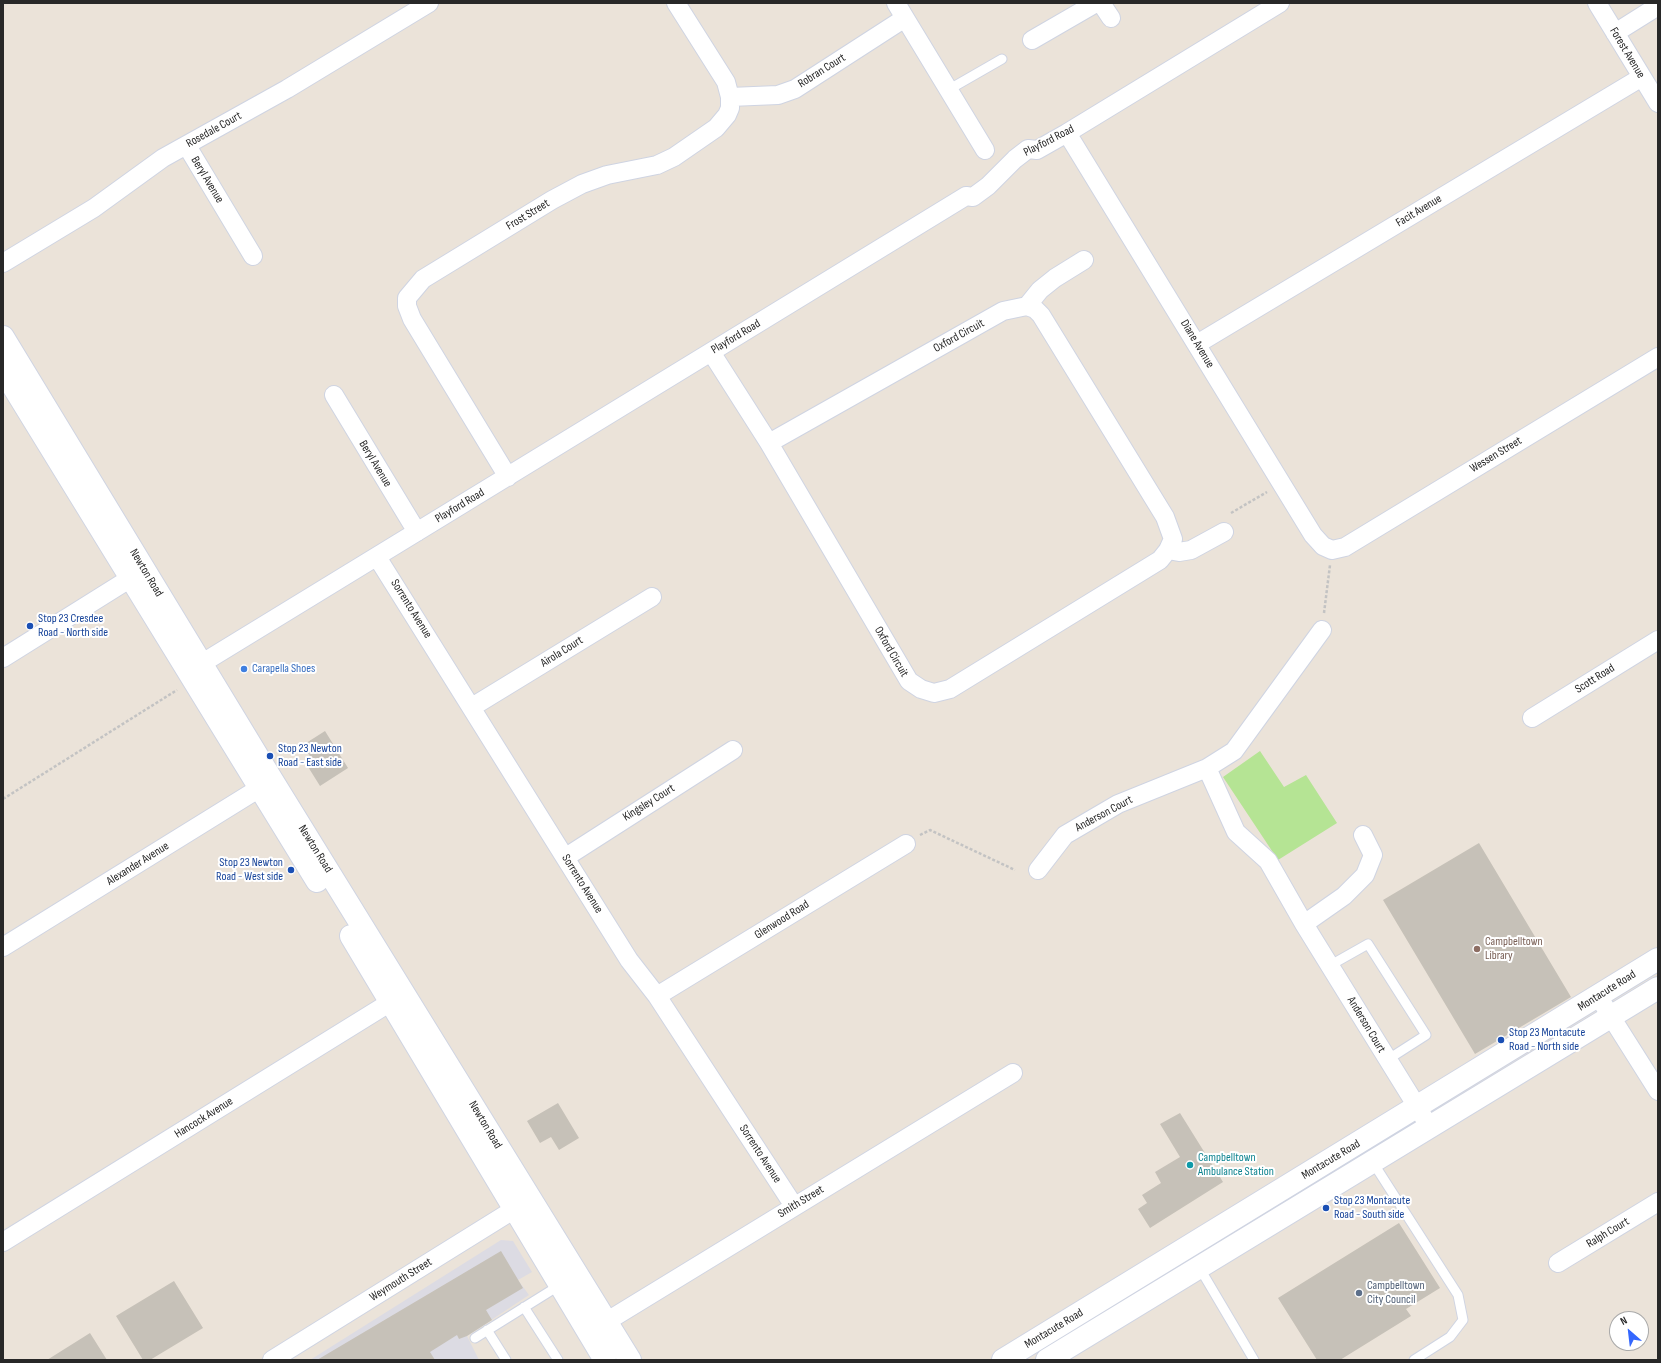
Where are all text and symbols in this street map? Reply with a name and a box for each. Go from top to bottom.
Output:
street label: Forest Avenue [1606,25,1648,81]
street label: Robran Court [796,51,848,91]
street label: Rosedale Court [184,109,244,151]
street label: Playford Road [1021,122,1077,160]
street label: Beryl Avenue [187,154,227,206]
street label: Facit Avenue [1393,192,1445,230]
street label: Frost Street [504,196,552,234]
street label: Oxford Circuit [931,316,987,356]
street label: Playford Road [709,317,763,357]
street label: Diane Avenue [1177,317,1217,371]
street label: Wessen Street [1467,434,1525,476]
street label: Beryl Avenue [355,438,395,490]
street label: Playford Road [433,486,487,526]
street label: Newton Road [126,546,166,600]
street label: Sorrento Avenue [387,577,435,641]
place label: Stop 23 Cresdee Road - North side [38,612,108,640]
marker: Stop 23 Cresdee Road - North side [25,621,35,631]
street label: Oxford Circuit [871,624,911,680]
street label: Airola Court [538,633,586,671]
street label: Scott Road [1572,661,1618,697]
place label: Carapella Shoes [252,662,315,676]
marker: Carapella Shoes [239,664,249,674]
place label: Stop 23 Newton Road - East side [278,742,342,770]
marker: Stop 23 Newton Road - East side [265,751,275,761]
street label: Kingsley Court [620,781,678,825]
street label: Anderson Court [1073,793,1135,835]
street label: Newton Road [295,823,335,875]
street label: Alexander Avenue [104,839,172,889]
street label: Sorrento Avenue [558,852,606,916]
place label: Stop 23 Newton Road - West side [216,856,283,884]
marker: Stop 23 Newton Road - West side [286,865,296,875]
street label: Glenwood Road [752,898,812,942]
place label: Campbelltown Library [1485,935,1543,963]
marker: Campbelltown Library [1472,944,1482,954]
street label: Montacute Road [1575,967,1639,1015]
street label: Anderson Court [1344,994,1388,1056]
place label: Stop 23 Montacute Road - North side [1509,1026,1585,1054]
marker: Stop 23 Montacute Road - North side [1496,1035,1506,1045]
street label: Hancock Avenue [172,1094,236,1142]
street label: Newton Road [465,1098,505,1152]
street label: Sorrento Avenue [736,1122,784,1186]
street label: Montacute Road [1299,1137,1363,1183]
place label: Campbelltown Ambulance Station [1198,1151,1274,1179]
marker: Campbelltown Ambulance Station [1185,1160,1195,1170]
street label: Smith Street [775,1183,827,1221]
place label: Stop 23 Montacute Road - South side [1334,1194,1410,1222]
marker: Stop 23 Montacute Road - South side [1321,1203,1331,1213]
street label: Ralph Court [1584,1215,1632,1251]
street label: Weymouth Street [367,1255,435,1305]
place label: Campbelltown City Council [1367,1279,1425,1307]
marker: Campbelltown City Council [1354,1288,1364,1298]
street label: Montacute Road [1022,1306,1086,1352]
north arrow [1609,1311,1649,1351]
text: N [1618,1314,1629,1328]

